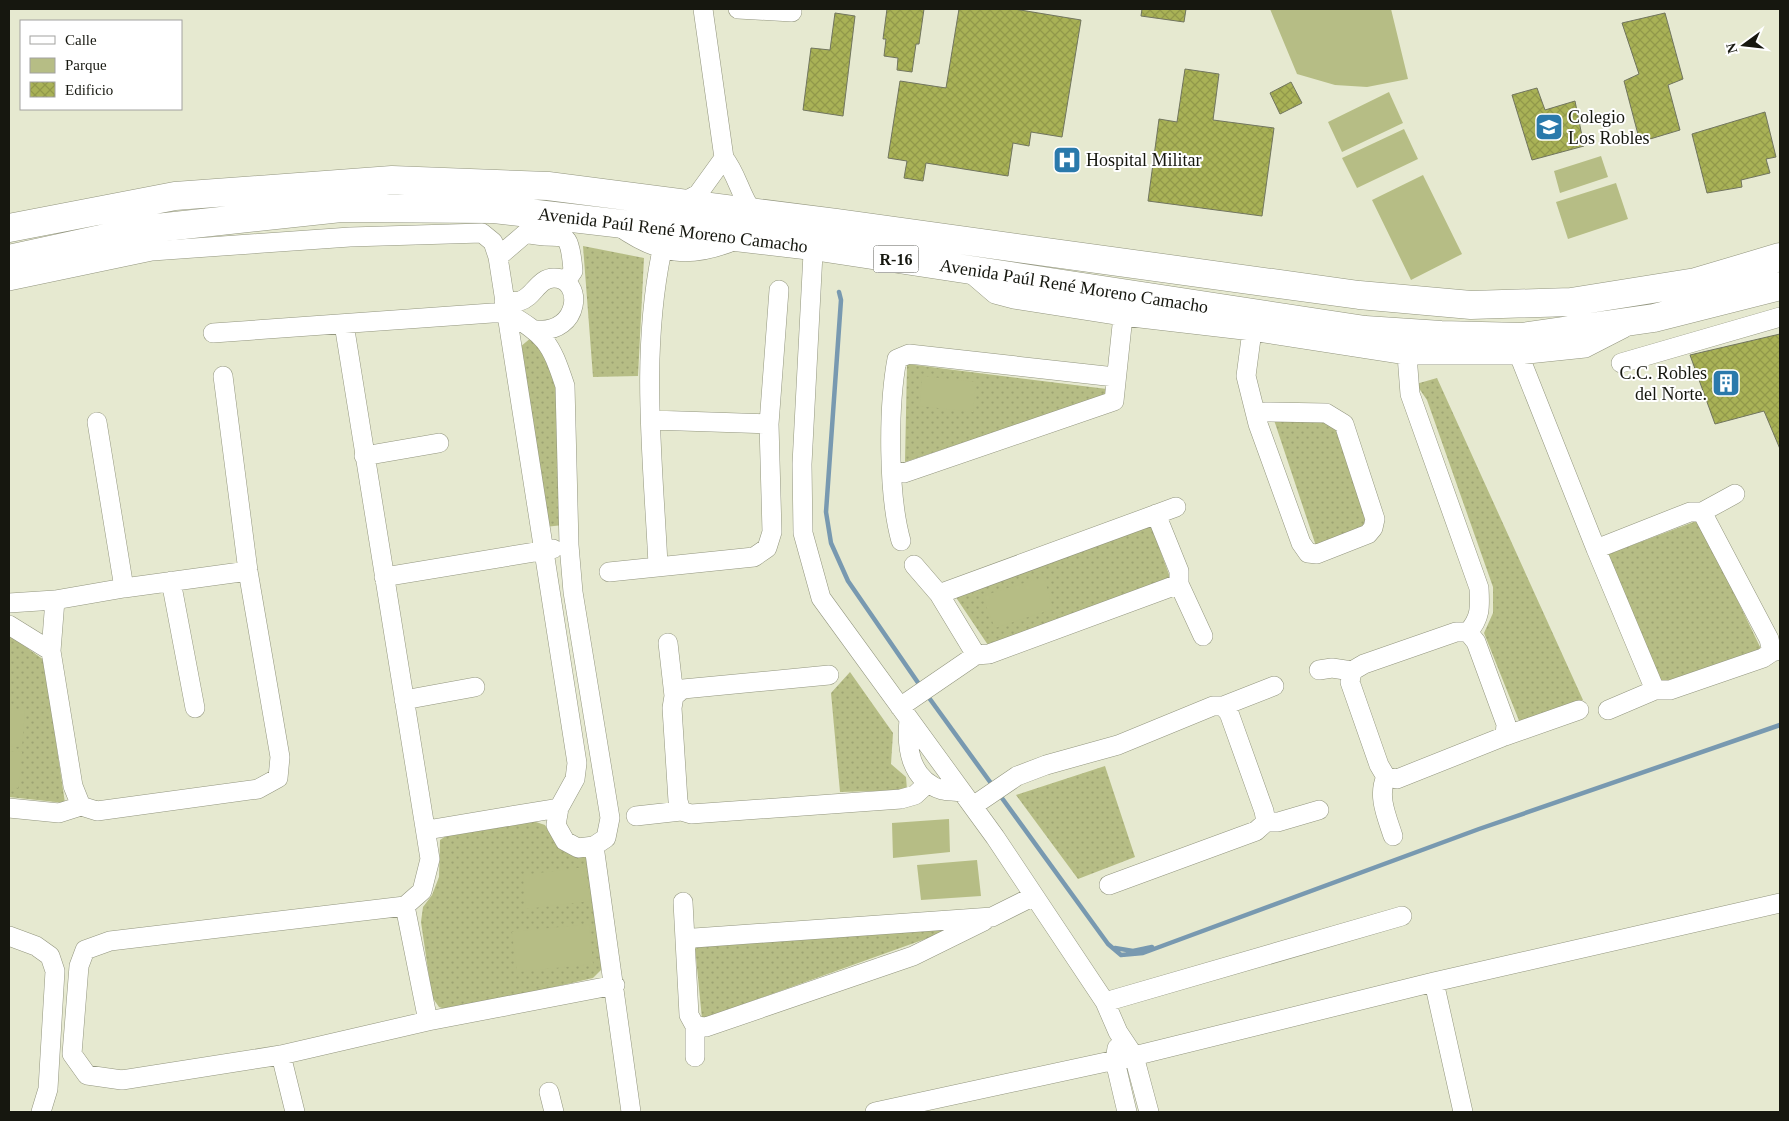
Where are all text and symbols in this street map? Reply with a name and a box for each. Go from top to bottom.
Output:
legend [20,20,182,110]
north arrow [1719,20,1769,70]
text: Calle [65,32,97,48]
text: N [1723,41,1740,55]
text: Parque [65,57,107,73]
text: Edificio [65,82,113,98]
place label: Colegio Los Robles [1568,107,1650,148]
school or university icon: Colegio Los Robles [1534,112,1564,142]
hospital icon: Hospital Militar [1052,145,1082,175]
place label: Hospital Militar [1086,150,1202,170]
street label: Avenida Paúl René Moreno Camacho [537,204,809,256]
road number: R-16 [874,245,918,272]
street label: Avenida Paúl René Moreno Camacho [938,255,1210,317]
place label: C.C. Robles del Norte. [1619,363,1707,404]
building icon: C.C. Robles del Norte. [1711,368,1741,398]

